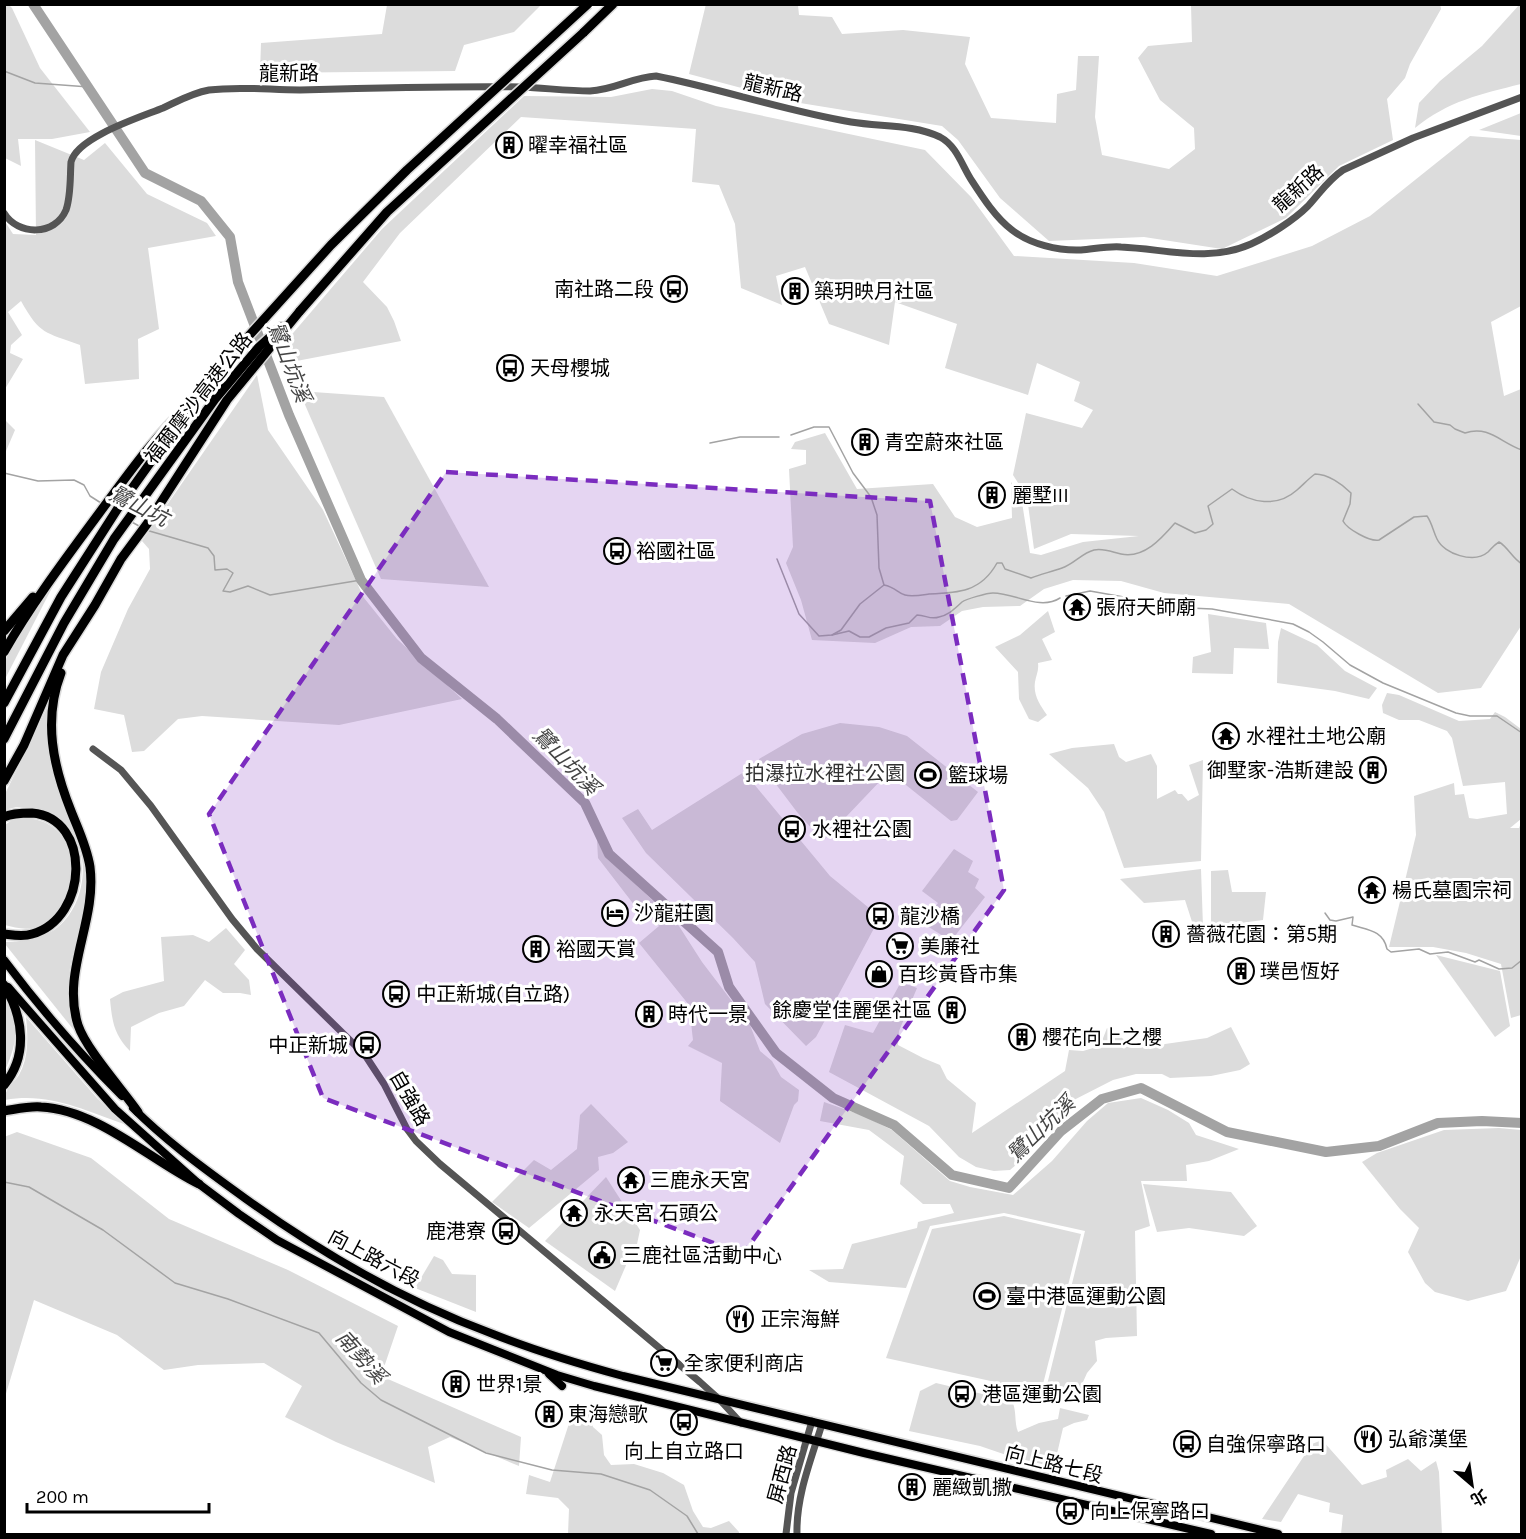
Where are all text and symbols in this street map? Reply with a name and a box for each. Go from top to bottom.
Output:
street label: 龍新路 [259,62,319,85]
street label: 龍新路 [741,71,805,106]
building icon: 曜幸福社區 [494,130,524,160]
place label: 曜幸福社區 [528,134,628,157]
street label: 龍新路 [1268,160,1328,217]
bus stop icon: 南社路二段 [659,274,689,304]
building icon: 築玥映月社區 [780,276,810,306]
place label: 南社路二段 [554,278,654,301]
place label: 築玥映月社區 [814,280,934,303]
water label: 鷺山坑溪 [263,318,316,408]
street label: 福爾摩沙高速公路 [140,328,257,468]
bus stop icon: 天母櫻城 [495,353,525,383]
place label: 天母櫻城 [530,357,610,380]
building icon: 青空蔚來社區 [850,427,880,457]
place label: 青空蔚來社區 [884,431,1004,454]
building icon: 麗墅III [977,480,1007,510]
water label: 鷺山坑 [105,481,175,532]
place label: 麗墅III [1012,484,1069,507]
bus stop icon: 裕國社區 [602,536,632,566]
place label: 裕國社區 [636,540,716,563]
temple icon: 張府天師廟 [1062,592,1092,622]
place label: 張府天師廟 [1096,596,1196,619]
temple icon: 水裡社土地公廟 [1211,721,1241,751]
water label: 鷺山坑溪 [528,722,606,802]
place label: 水裡社土地公廟 [1246,725,1386,748]
building icon: 御墅家-浩斯建設 [1358,755,1388,785]
place label: 御墅家-浩斯建設 [1207,759,1354,782]
sports icon: 籃球場 [913,760,943,790]
park label: 拍瀑拉水裡社公園 [745,762,905,785]
place label: 籃球場 [948,764,1008,787]
bus stop icon: 水裡社公園 [777,814,807,844]
place label: 水裡社公園 [812,818,912,841]
temple icon: 楊氏墓園宗祠 [1357,875,1387,905]
place label: 楊氏墓園宗祠 [1392,879,1512,902]
hotel icon: 沙龍莊園 [600,898,630,928]
bus stop icon: 龍沙橋 [865,901,895,931]
place label: 沙龍莊園 [634,902,714,925]
place label: 龍沙橋 [900,905,960,928]
building icon: 薔薇花園：第5期 [1151,919,1181,949]
place label: 薔薇花園：第5期 [1186,923,1337,946]
supermarket icon: 美廉社 [885,931,915,961]
building icon: 裕國天賞 [521,934,551,964]
place label: 美廉社 [920,935,980,958]
place label: 裕國天賞 [556,938,636,961]
building icon: 璞邑恆好 [1226,956,1256,986]
shop icon: 百珍黃昏市集 [864,959,894,989]
place label: 璞邑恆好 [1260,960,1340,983]
place label: 百珍黃昏市集 [898,963,1018,986]
bus stop icon: 中正新城(自立路) [381,979,411,1009]
place label: 中正新城(自立路) [416,983,570,1006]
building icon: 餘慶堂佳麗堡社區 [937,995,967,1025]
building icon: 時代一景 [634,999,664,1029]
place label: 餘慶堂佳麗堡社區 [772,999,932,1022]
place label: 時代一景 [668,1003,748,1026]
building icon: 櫻花向上之櫻 [1007,1022,1037,1052]
place label: 櫻花向上之櫻 [1042,1026,1162,1049]
bus stop icon: 中正新城 [352,1030,382,1060]
place label: 中正新城 [268,1034,348,1057]
street label: 自強路 [385,1067,435,1130]
water label: 鷺山坑溪 [1002,1089,1082,1167]
temple icon: 三鹿永天宮 [616,1165,646,1195]
place label: 三鹿永天宮 [650,1169,750,1192]
temple icon: 永天宮 石頭公 [559,1198,589,1228]
place label: 永天宮 石頭公 [594,1202,719,1225]
bus stop icon: 鹿港寮 [491,1216,521,1246]
place label: 鹿港寮 [426,1220,486,1243]
street label: 向上路六段 [324,1225,423,1292]
public building icon: 三鹿社區活動中心 [587,1240,617,1270]
place label: 三鹿社區活動中心 [622,1244,782,1267]
sports icon: 臺中港區運動公園 [972,1281,1002,1311]
place label: 臺中港區運動公園 [1006,1285,1166,1308]
restaurant icon: 正宗海鮮 [725,1304,755,1334]
place label: 正宗海鮮 [760,1308,840,1331]
water label: 南勢溪 [331,1326,393,1391]
supermarket icon: 全家便利商店 [649,1348,679,1378]
place label: 全家便利商店 [684,1352,804,1375]
building icon: 世界1景 [441,1369,471,1399]
place label: 世界1景 [476,1373,543,1396]
bus stop icon: 港區運動公園 [947,1379,977,1409]
place label: 港區運動公園 [982,1383,1102,1406]
building icon: 東海戀歌 [534,1399,564,1429]
place label: 東海戀歌 [568,1403,648,1426]
bus stop icon: 向上自立路口 [669,1407,699,1437]
restaurant icon: 弘爺漢堡 [1353,1424,1383,1454]
place label: 弘爺漢堡 [1388,1428,1468,1451]
bus stop icon: 自強保寧路口 [1172,1429,1202,1459]
place label: 自強保寧路口 [1206,1433,1326,1456]
place label: 向上自立路口 [624,1440,744,1463]
street label: 向上路七段 [1003,1441,1105,1488]
street label: 屏西路 [764,1442,801,1506]
north arrow [1442,1455,1502,1515]
building icon: 麗緻凱撒 [897,1472,927,1502]
scale bar [27,1476,208,1514]
place label: 麗緻凱撒 [932,1476,1012,1499]
text: 北 [1467,1485,1491,1510]
text: 200 m [36,1486,89,1508]
bus stop icon: 向上保寧路口 [1055,1496,1085,1526]
place label: 向上保寧路口 [1090,1500,1210,1523]

